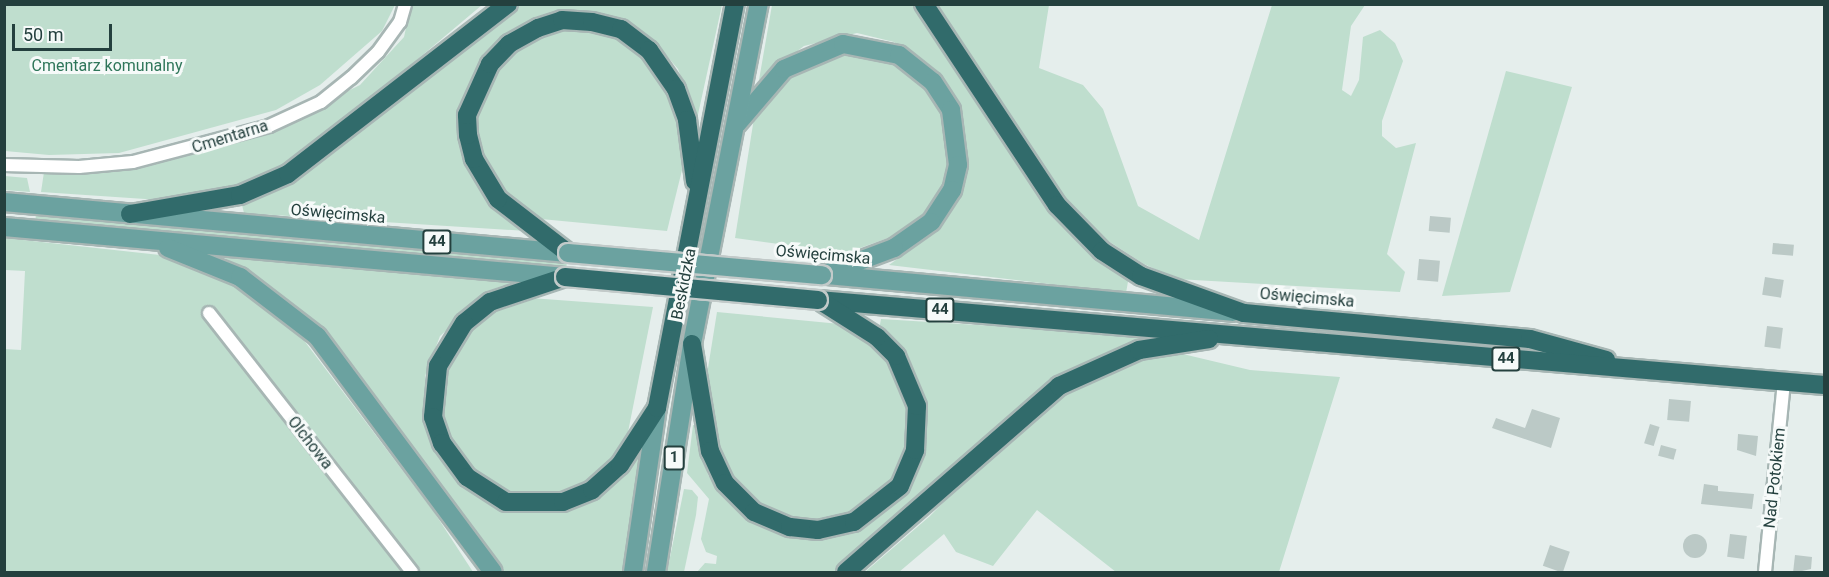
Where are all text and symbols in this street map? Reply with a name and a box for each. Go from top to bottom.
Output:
scale bar [15,12,116,50]
text: 50 m [23,24,63,45]
park label: Cmentarz komunalny [32,56,182,76]
street label: Cmentarna [190,116,270,158]
street label: Oświęcimska [290,200,386,228]
road number: 44 [422,230,452,254]
street label: Oświęcimska [775,241,871,269]
street label: Beskidzka [668,247,700,321]
street label: Oświęcimska [1259,284,1355,312]
road number: 44 [925,298,955,322]
road number: 44 [1491,347,1521,371]
street label: Olchowa [283,413,337,473]
street label: Nad Potokiem [1760,427,1790,529]
road number: 1 [664,446,684,470]

